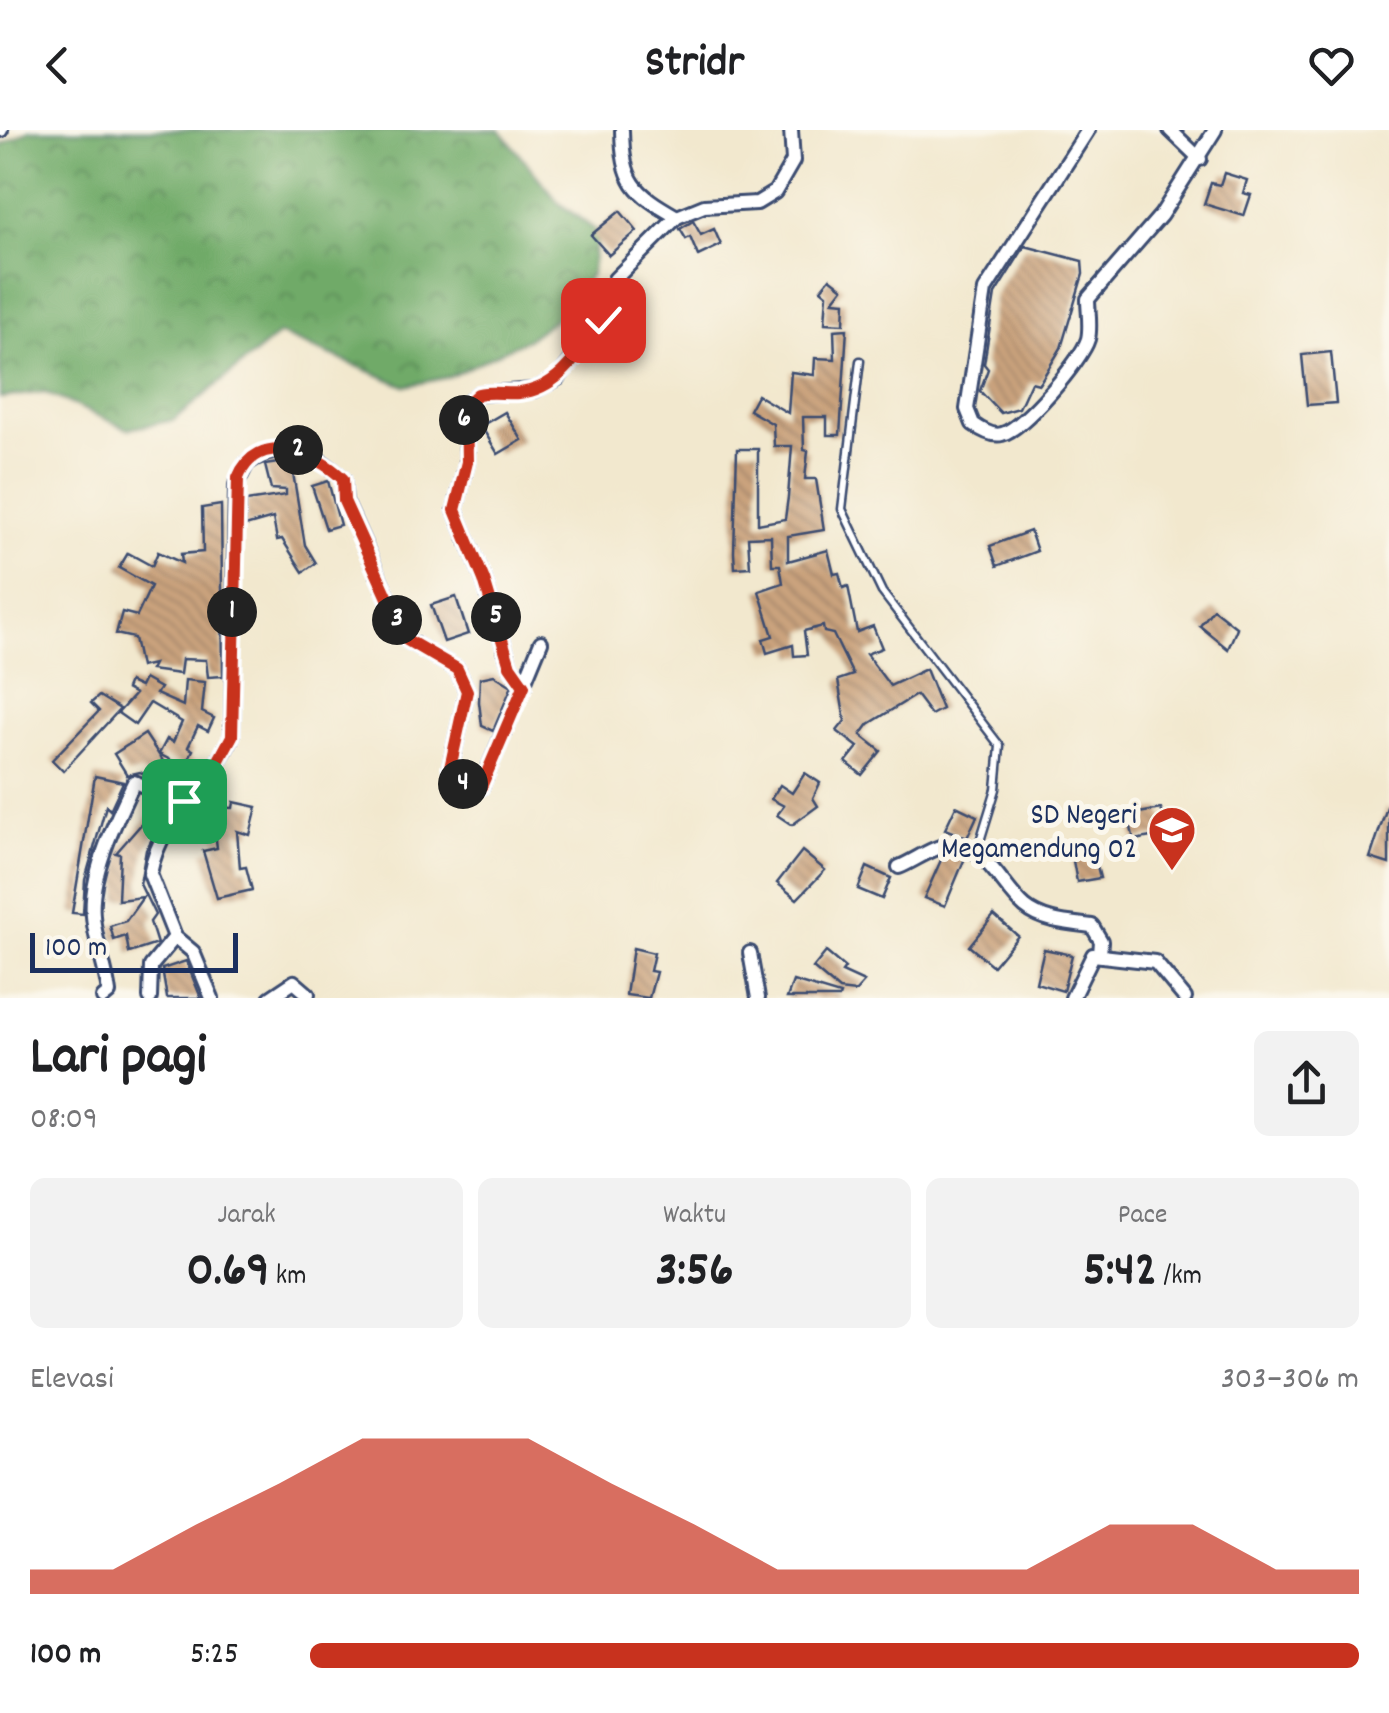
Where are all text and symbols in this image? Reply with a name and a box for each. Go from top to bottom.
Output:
text: Stridr [645,33,744,97]
icon: back [30,38,85,93]
icon: heart [1304,38,1359,93]
pin [561,278,646,363]
icon: check [576,293,631,348]
pin: 6 [439,395,489,445]
text: 6 [457,400,471,440]
pin: 2 [273,425,323,475]
text: 2 [292,430,304,470]
pin: 1 [207,587,257,637]
text: 1 [229,592,235,632]
pin: 5 [471,592,521,642]
pin: 3 [372,595,422,645]
text: 5 [490,597,502,637]
text: 3 [391,600,403,640]
pin [142,759,227,844]
pin: 4 [438,759,488,809]
text: 4 [457,764,469,804]
icon: arrive [157,774,212,829]
place label: SD Negeri Megamendung 02 [941,796,1137,873]
school or university icon: SD Negeri Megamendung 02 [1146,804,1198,872]
scale bar [30,928,238,973]
text: 100 m [45,930,107,970]
text: Lari pagi [30,1021,207,1100]
button: share [1254,1031,1359,1136]
text: 08:09 [30,1098,98,1144]
text: Jarak [217,1197,276,1237]
text: Waktu [663,1197,726,1237]
text: Pace [1118,1197,1167,1237]
text: 0.69 [186,1237,269,1309]
text: 3:56 [655,1237,734,1309]
text: 5:42 [1083,1237,1157,1309]
text: km [269,1258,307,1298]
text: /km [1157,1258,1202,1298]
text: Elevasi [30,1358,114,1404]
text: 303–306 m [1221,1358,1359,1404]
text: 100 m [30,1633,101,1679]
text: 5:25 [190,1633,239,1679]

